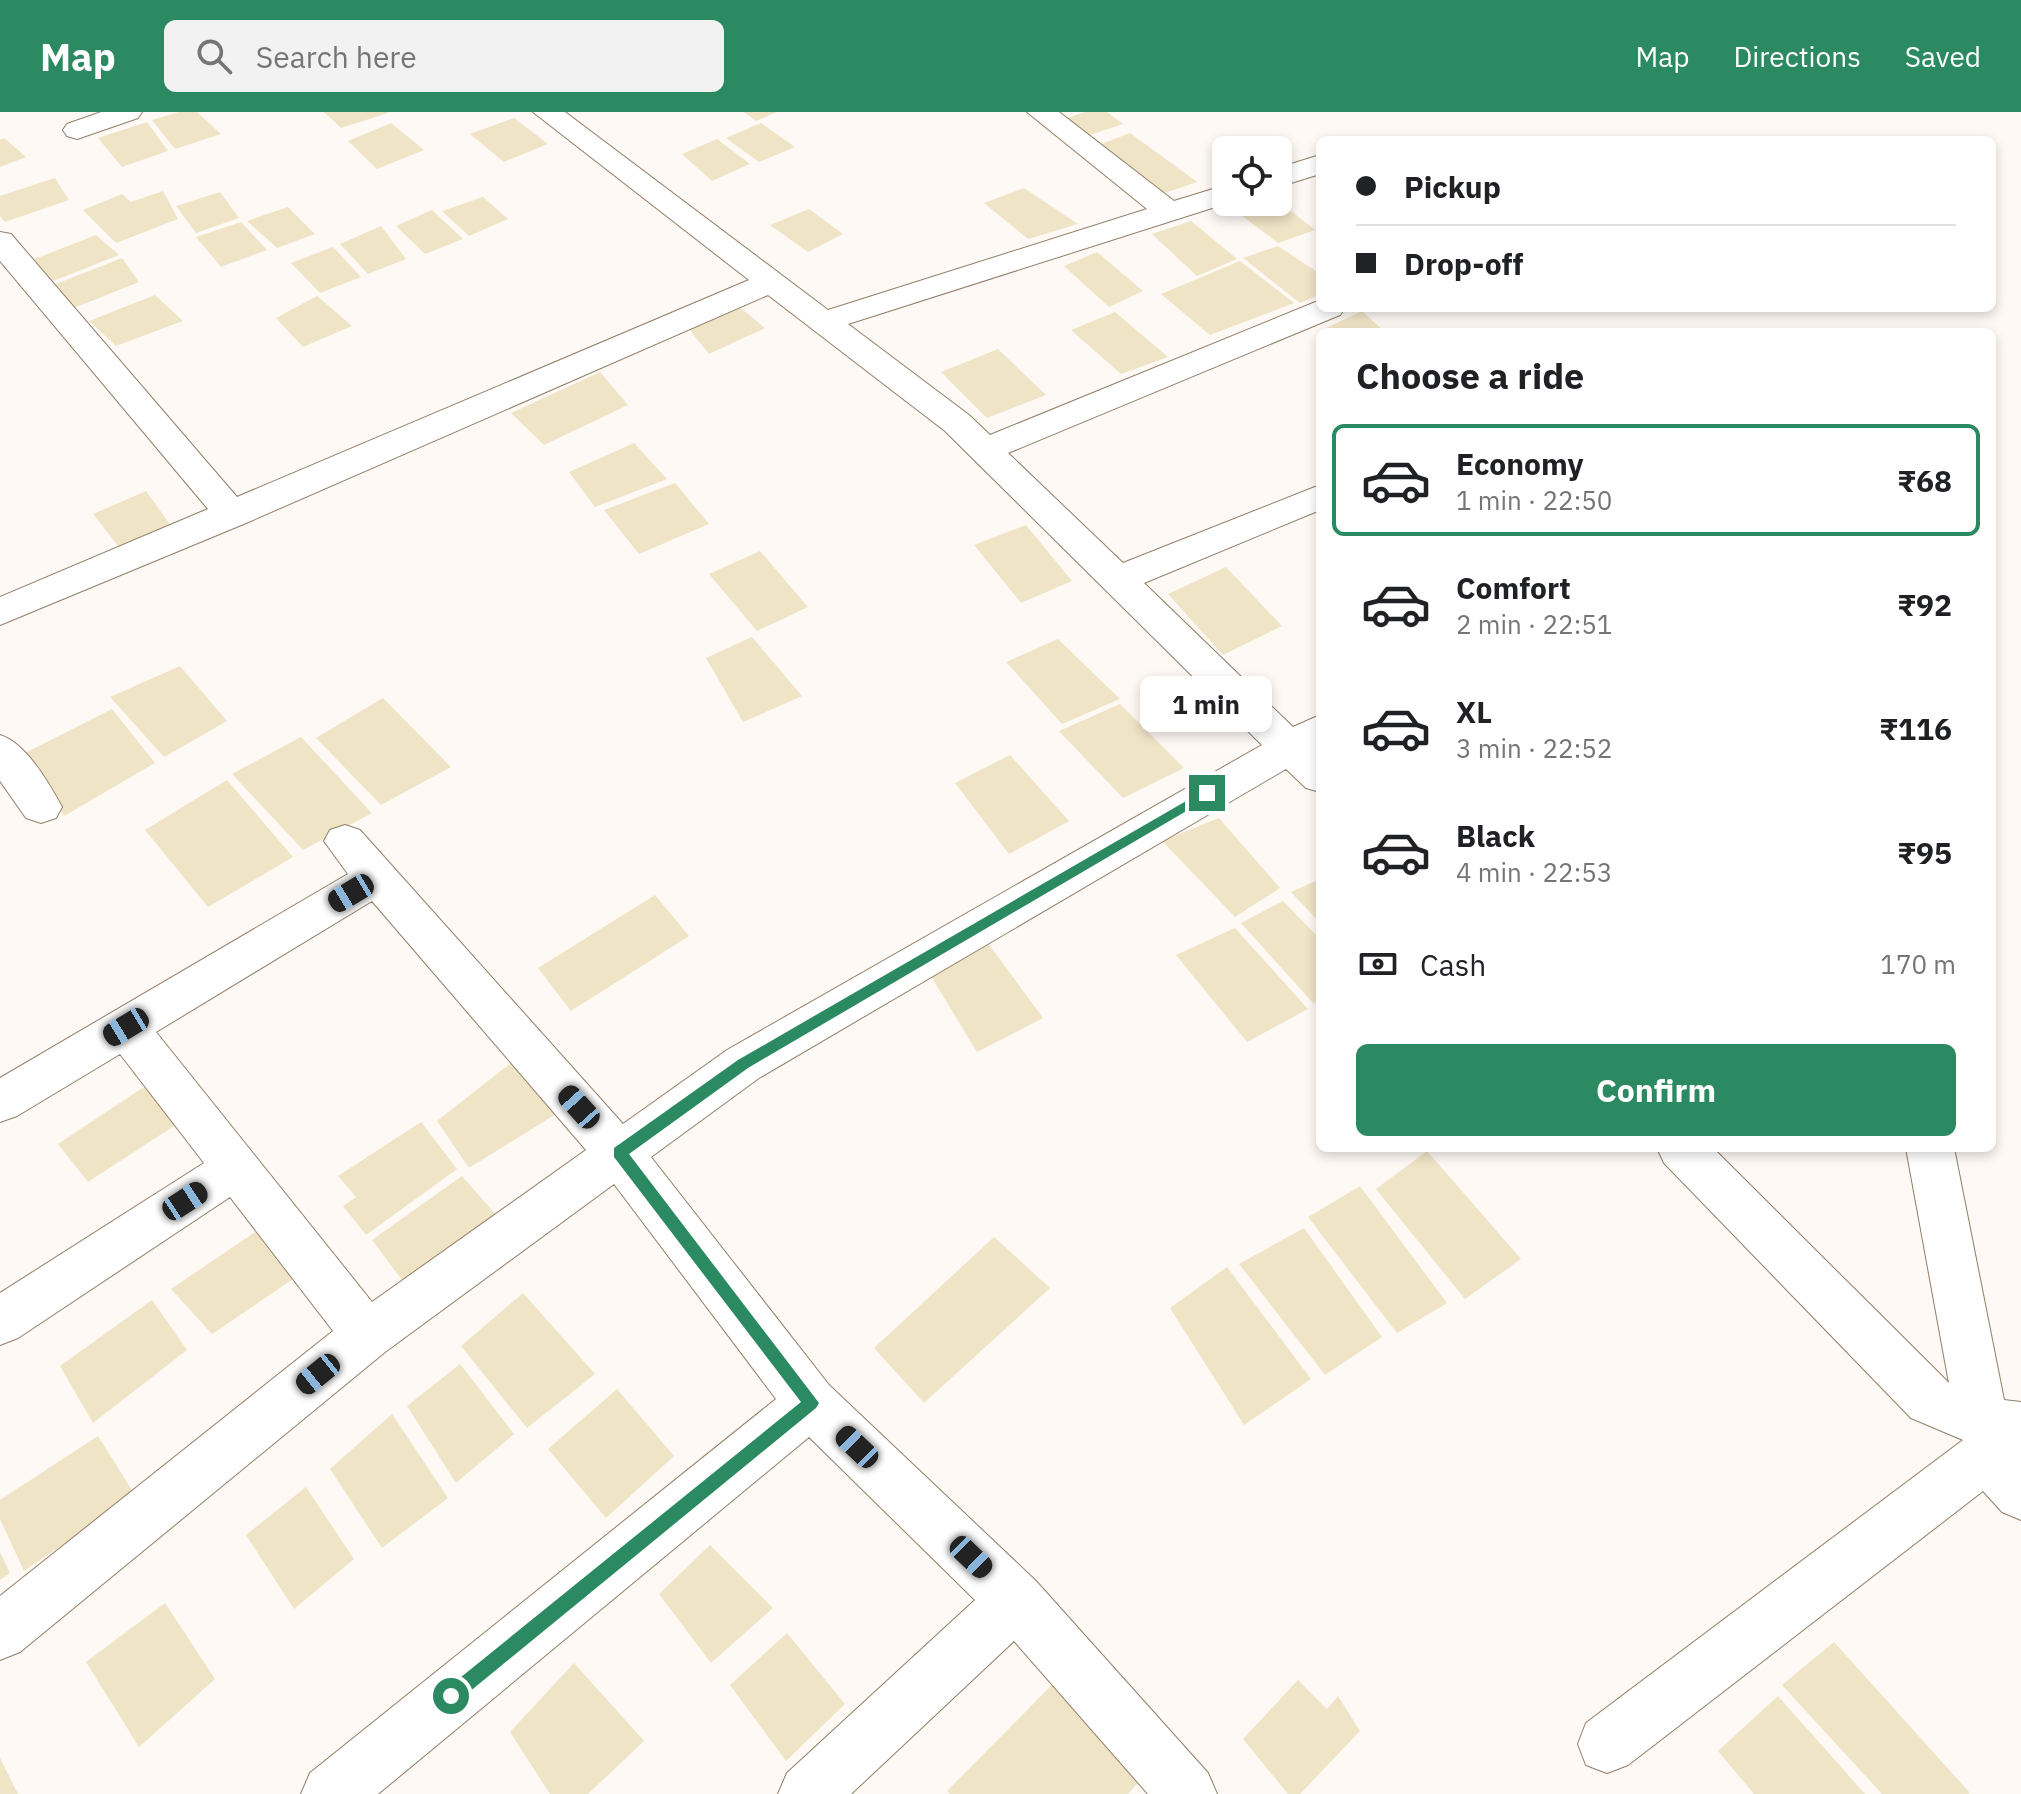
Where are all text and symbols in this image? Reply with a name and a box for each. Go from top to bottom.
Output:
search box [164,20,724,92]
text: Map [40,32,116,81]
icon: search [192,34,236,78]
text: Search here [256,37,417,76]
text: Map [1635,38,1689,75]
text: Directions [1733,38,1861,75]
text: Saved [1905,38,1981,75]
map controls [1212,136,1292,216]
button: locate [1212,136,1292,216]
text: Pickup [1404,167,1501,206]
text: Drop-off [1404,244,1523,283]
text: Choose a ride [1356,352,1584,399]
icon: car [1360,444,1432,516]
text: Economy [1456,444,1584,483]
text: ₹68 [1897,461,1952,500]
text: 1 min · 22:50 [1456,483,1612,517]
icon: car [1360,568,1432,640]
text: Comfort [1456,568,1571,607]
text: ₹92 [1897,585,1952,624]
text: 2 min · 22:51 [1456,607,1612,641]
callout: 1 min [1141,677,1273,733]
text: 1 min [1172,687,1240,721]
icon: car [1360,692,1432,764]
text: XL [1456,692,1492,731]
text: ₹116 [1879,709,1952,748]
text: 3 min · 22:52 [1456,731,1612,765]
route end [1189,775,1225,811]
icon: car [1360,816,1432,888]
text: Black [1456,816,1535,855]
text: ₹95 [1897,833,1952,872]
text: 4 min · 22:53 [1456,855,1612,889]
car [324,870,378,916]
icon: cash [1356,942,1400,986]
text: Cash [1420,945,1486,984]
text: 170 m [1880,947,1956,981]
car [99,1004,153,1050]
button: Confirm [1356,1044,1956,1136]
car [554,1081,604,1133]
car [158,1178,212,1224]
car [292,1350,344,1398]
car [831,1422,883,1472]
car [945,1532,997,1582]
route start [433,1678,469,1714]

